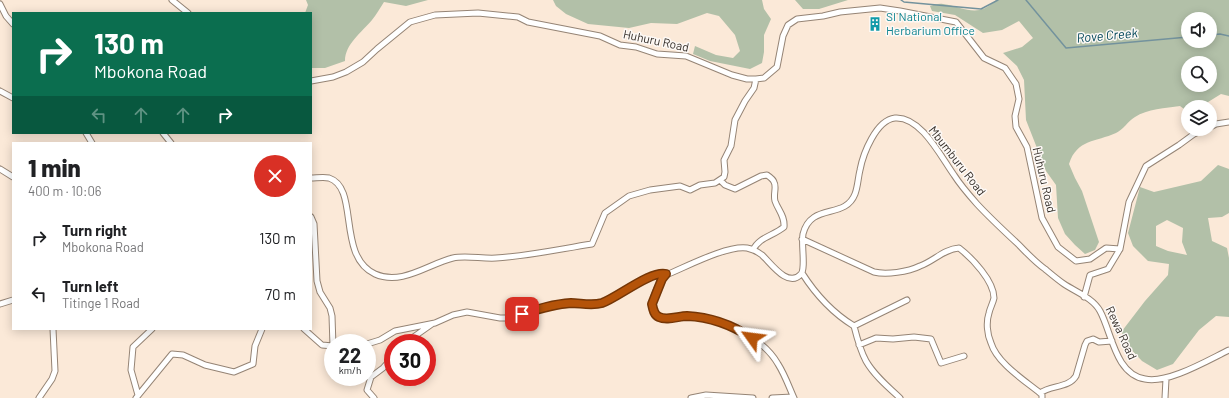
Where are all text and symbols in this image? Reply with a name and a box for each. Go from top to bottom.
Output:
place label: SI National Herbarium Office [886,9,975,37]
map controls [1181,12,1217,136]
button: sound [1181,12,1217,48]
building icon: SI National Herbarium Office [867,16,883,32]
water label: Rove Creek [1076,24,1139,46]
text: 130 m [94,26,164,60]
street label: Huhuru Road [622,26,690,54]
icon: right [28,28,80,80]
button: search [1181,56,1217,92]
text: Mbokona Road [94,60,207,82]
button: layers [1181,100,1217,136]
icon: left [88,104,110,126]
icon: ahead [130,104,152,126]
icon: ahead [172,104,194,126]
icon: right [214,104,236,126]
street label: Mbumburu Road [926,123,989,198]
street label: Huhuru Road [1031,146,1059,214]
text: 1 min [28,153,81,182]
button: close [254,155,296,197]
text: 400 m · 10:06 [28,183,101,199]
text: Turn right [62,221,127,239]
icon: right [28,227,50,249]
text: 130 m [259,229,296,247]
text: Mbokona Road [62,239,144,255]
text: Turn left [62,277,118,295]
icon: left [28,283,50,305]
text: 70 m [265,285,296,303]
text: Titinge 1 Road [62,295,140,311]
pin [505,297,539,331]
icon: arrive [511,303,533,325]
street label: Rewa Road [1103,304,1140,361]
position arrow [731,317,773,359]
speed limit sign: 30 [384,334,436,386]
text: 22 [339,343,361,367]
text: km/h [339,364,361,376]

